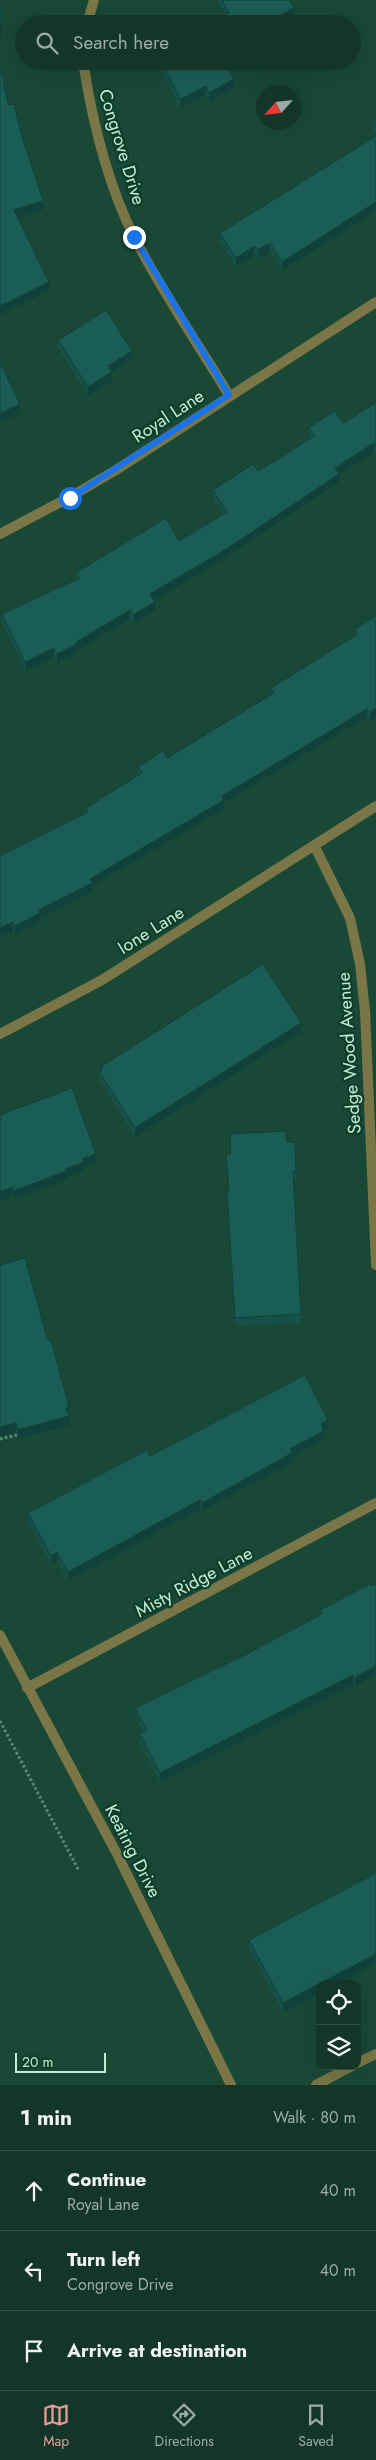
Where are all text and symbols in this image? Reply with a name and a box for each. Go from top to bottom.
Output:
search box [15,15,361,70]
icon: search [33,29,61,57]
text: Search here [73,29,169,56]
north arrow [256,85,301,130]
street label: Congrove Drive [92,86,152,208]
route end [123,226,146,249]
street label: Royal Lane [127,383,209,449]
route start [59,487,82,510]
street label: Ione Lane [113,899,189,961]
street label: Sedge Wood Avenue [330,971,368,1135]
street label: Misty Ridge Lane [131,1540,257,1624]
street label: Keating Drive [98,1800,168,1902]
map controls [316,1980,361,2070]
button: locate [316,1980,361,2025]
button: layers [316,2025,361,2070]
scale bar [15,2050,106,2073]
text: 20 m [22,2052,54,2072]
text: 1 min [20,2103,72,2133]
text: Walk · 80 m [273,2106,356,2129]
text: Continue [67,2166,146,2193]
icon: ahead [20,2177,48,2205]
text: 40 m [320,2179,356,2202]
text: Royal Lane [67,2193,139,2216]
text: Turn left [67,2246,140,2273]
icon: left [20,2257,48,2285]
text: 40 m [320,2259,356,2282]
text: Congrove Drive [67,2273,173,2296]
icon: arrive [20,2337,48,2365]
text: Arrive at destination [67,2337,247,2364]
tab: Map [42,2401,70,2451]
tab: Directions [155,2401,214,2451]
tab: Saved [298,2401,334,2451]

